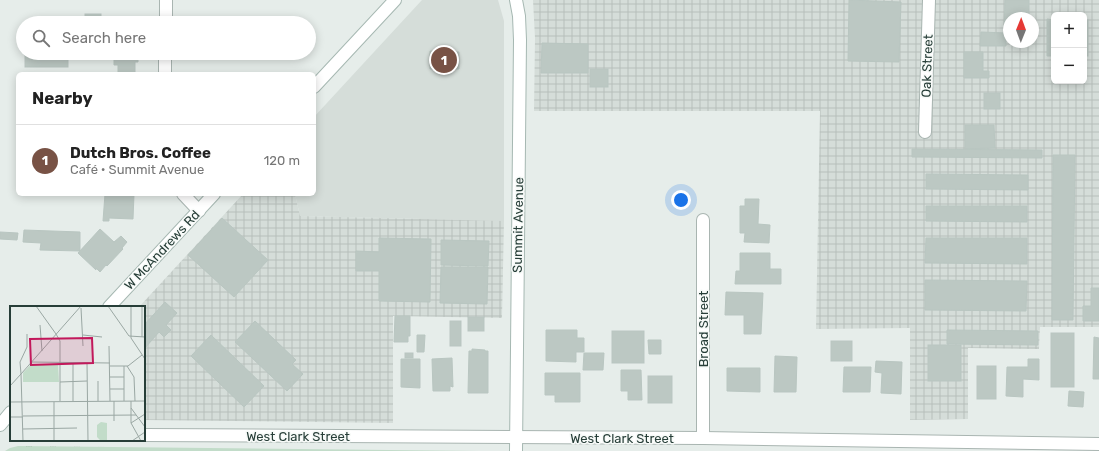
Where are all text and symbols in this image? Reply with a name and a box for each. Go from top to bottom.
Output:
north arrow [1003,12,1039,48]
map controls [1051,12,1087,84]
button: + [1051,12,1087,48]
search box [16,16,316,60]
icon: search [30,27,52,49]
text: Search here [62,29,146,47]
street label: Oak Street [918,34,936,98]
pin: 1 [431,45,457,75]
button: − [1051,48,1087,84]
text: Nearby [32,88,93,108]
text: Dutch Bros. Coffee [70,144,211,162]
text: 1 [42,153,48,168]
text: 120 m [264,153,300,168]
text: Café · Summit Avenue [70,162,204,177]
street label: Summit Avenue [510,177,526,273]
your location [671,190,691,210]
street label: W McAndrews Rd [121,207,203,293]
street label: Broad Street [696,291,711,367]
inset map [10,306,145,441]
street label: West Clark Street [246,429,350,444]
street label: West Clark Street [570,431,674,446]

